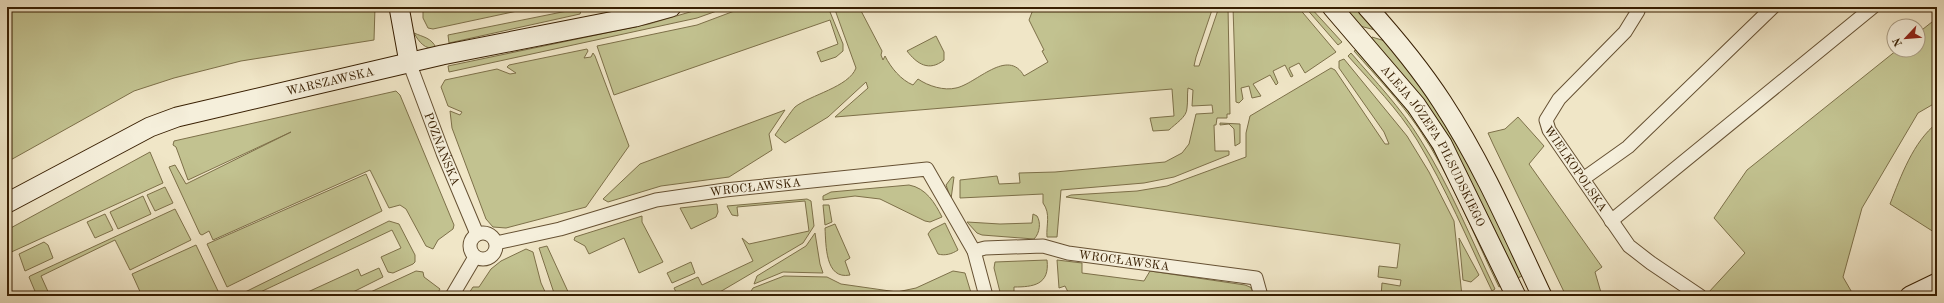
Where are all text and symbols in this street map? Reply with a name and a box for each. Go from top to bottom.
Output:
north arrow [1886,18,1926,58]
text: N [1891,35,1905,48]
street label: ALEJA JÓZEFA PIŁSUDSKIEGO [1378,64,1486,229]
street label: WARSZAWSKA [285,66,375,98]
street label: POZNAŃSKA [421,111,461,188]
street label: WIELKOPOLSKA [1541,124,1609,214]
street label: WROCŁAWSKA [709,177,802,199]
street label: WROCŁAWSKA [1078,249,1170,273]

